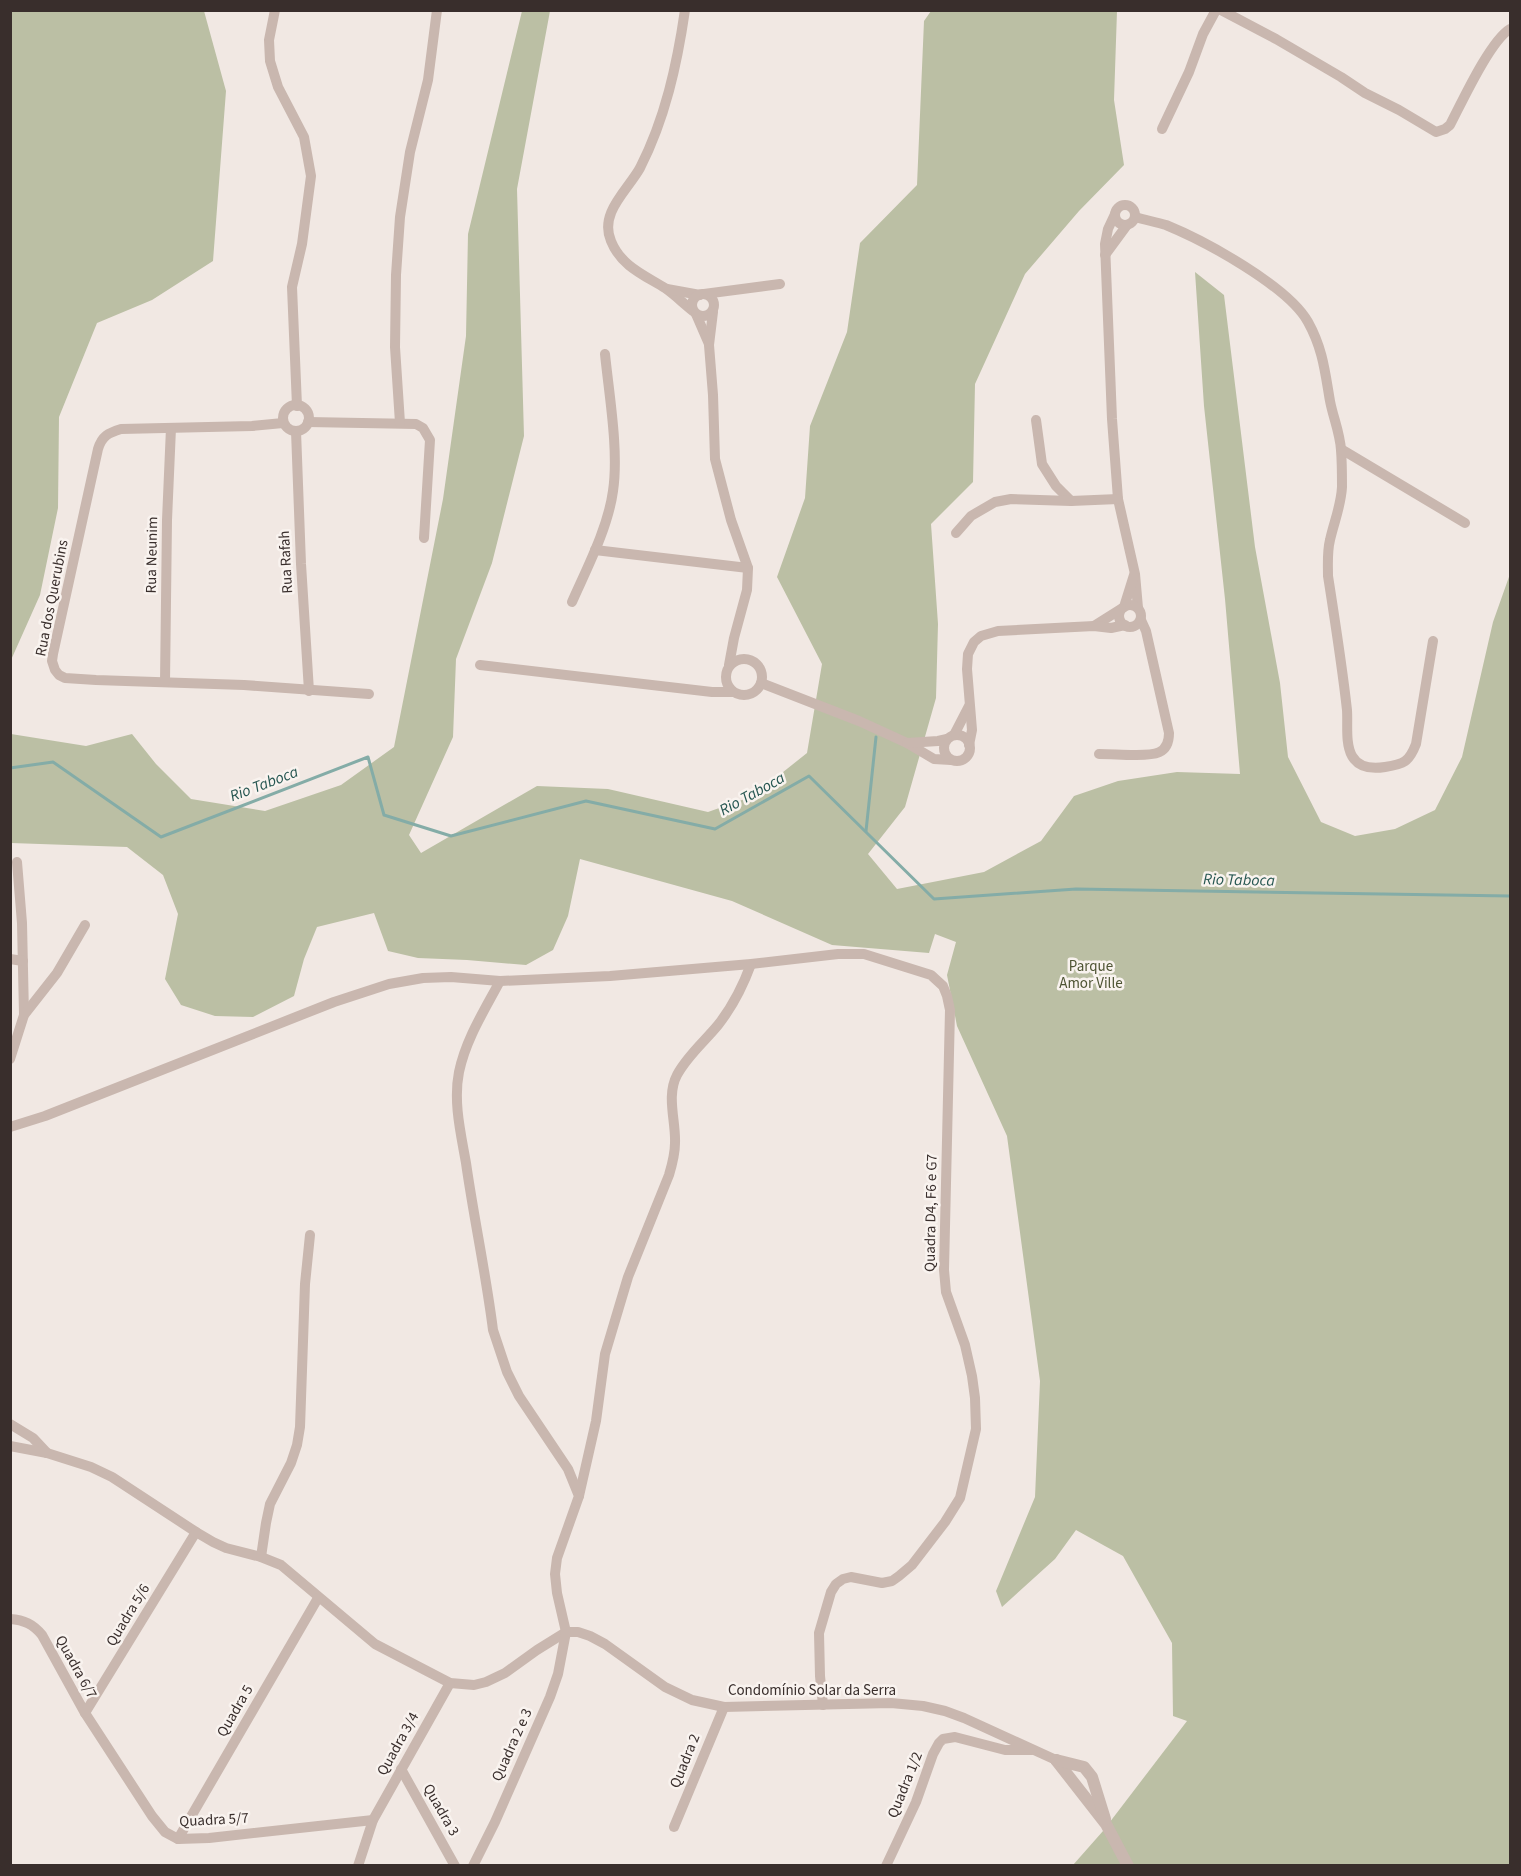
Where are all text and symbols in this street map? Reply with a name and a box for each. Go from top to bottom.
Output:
street label: Rua Neunim [141,516,163,594]
street label: Rua Rafah [274,530,298,594]
street label: Rua dos Querubins [30,538,74,658]
water label: Rio Taboca [227,761,302,807]
water label: Rio Taboca [715,767,789,821]
water label: Rio Taboca [1203,868,1276,892]
park label: Parque Amor Ville [1059,956,1123,994]
street label: Quadra D4, F6 e G7 [919,1154,943,1272]
street label: Quadra 5/6 [101,1580,155,1650]
street label: Quadra 6/7 [50,1631,102,1703]
street label: Condomínio Solar da Serra [728,1680,896,1701]
street label: Quadra 5 [212,1681,258,1741]
street label: Quadra 2 e 3 [487,1705,537,1785]
street label: Quadra 3/4 [372,1708,424,1780]
street label: Quadra 2 [665,1731,705,1791]
street label: Quadra 1/2 [882,1749,928,1821]
street label: Quadra 3 [418,1780,464,1840]
street label: Quadra 5/7 [179,1808,249,1832]

